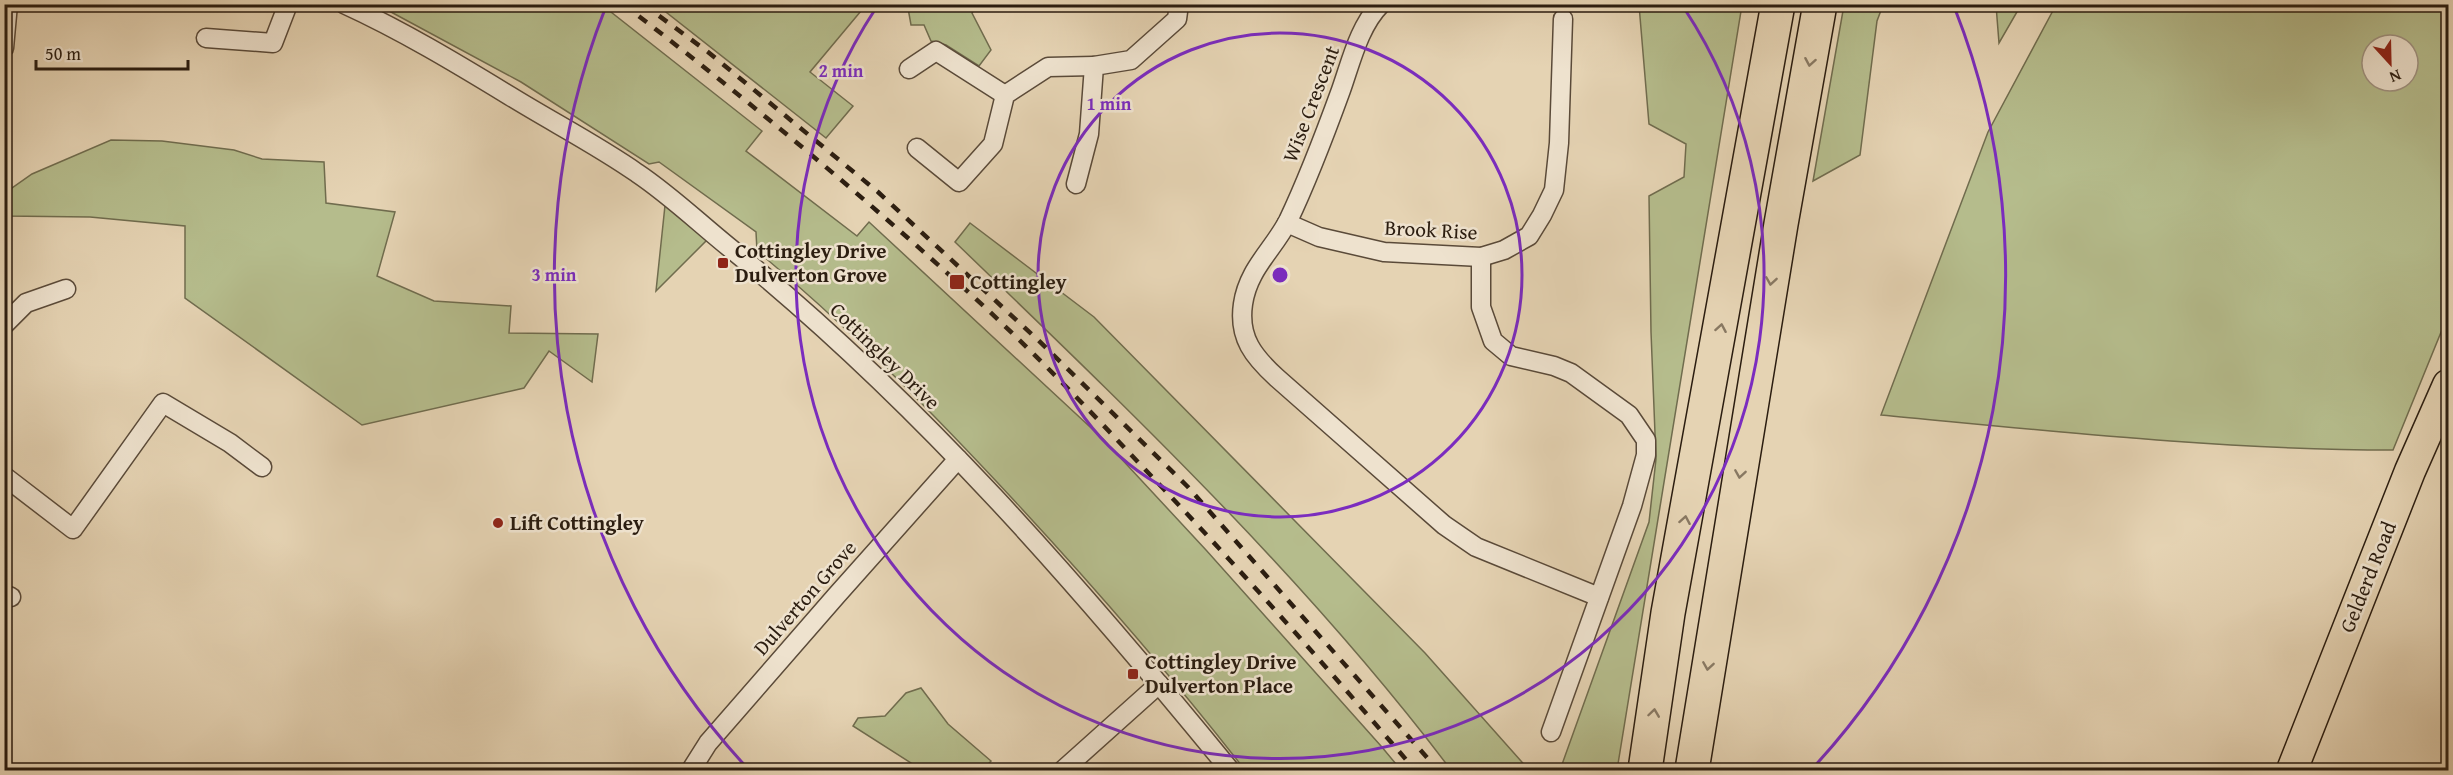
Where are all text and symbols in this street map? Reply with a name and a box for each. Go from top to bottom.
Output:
scale bar [36,33,188,71]
north arrow [2360,33,2420,93]
text: 50 m [45,40,81,67]
street label: Wise Crescent [1274,40,1347,167]
text: 2 min [819,57,864,84]
one-way arrow [1804,57,1817,67]
text: N [2386,64,2405,90]
text: 1 min [1087,90,1132,117]
street label: Brook Rise [1384,212,1478,247]
place label: Cottingley Drive Dulverton Grove [735,235,887,290]
marker: Cottingley Drive Dulverton Grove [716,256,730,270]
text: 3 min [532,261,577,288]
centre of rings [1270,265,1290,285]
place label: Cottingley [970,266,1067,297]
marker: Cottingley [948,273,966,291]
one-way arrow [1765,276,1778,286]
street label: Cottingley Drive [823,295,948,417]
one-way arrow [1714,324,1726,333]
one-way arrow [1734,469,1746,479]
place label: Lift Cottingley [510,507,644,538]
marker: Lift Cottingley [491,516,505,530]
one-way arrow [1678,516,1691,526]
street label: Gelderd Road [2331,516,2404,637]
street label: Dulverton Grove [746,533,864,662]
place label: Cottingley Drive Dulverton Place [1145,646,1297,701]
one-way arrow [1703,662,1715,671]
marker: Cottingley Drive Dulverton Place [1126,667,1140,681]
one-way arrow [1647,708,1659,717]

